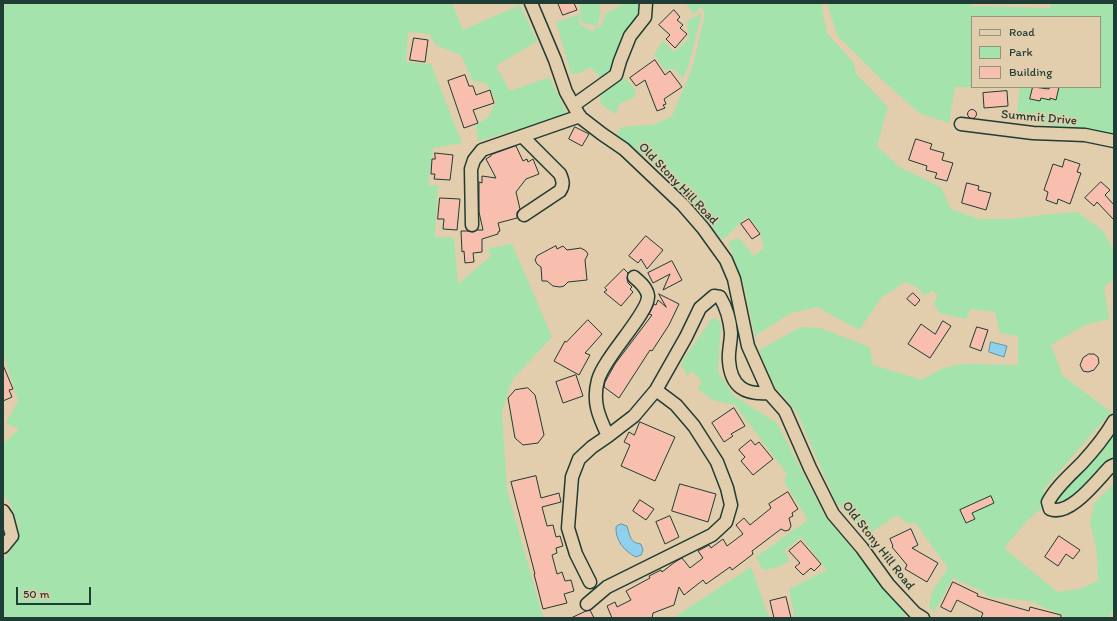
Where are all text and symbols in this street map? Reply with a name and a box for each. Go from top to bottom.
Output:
legend [971,16,1101,88]
text: Road [1009,25,1035,39]
text: Park [1009,45,1033,59]
text: Building [1009,65,1052,79]
street label: Summit Drive [1000,107,1078,129]
street label: Old Stony Hill Road [635,140,721,228]
street label: Old Stony Hill Road [838,498,918,594]
scale bar [18,579,93,605]
text: 50 m [23,587,49,601]

